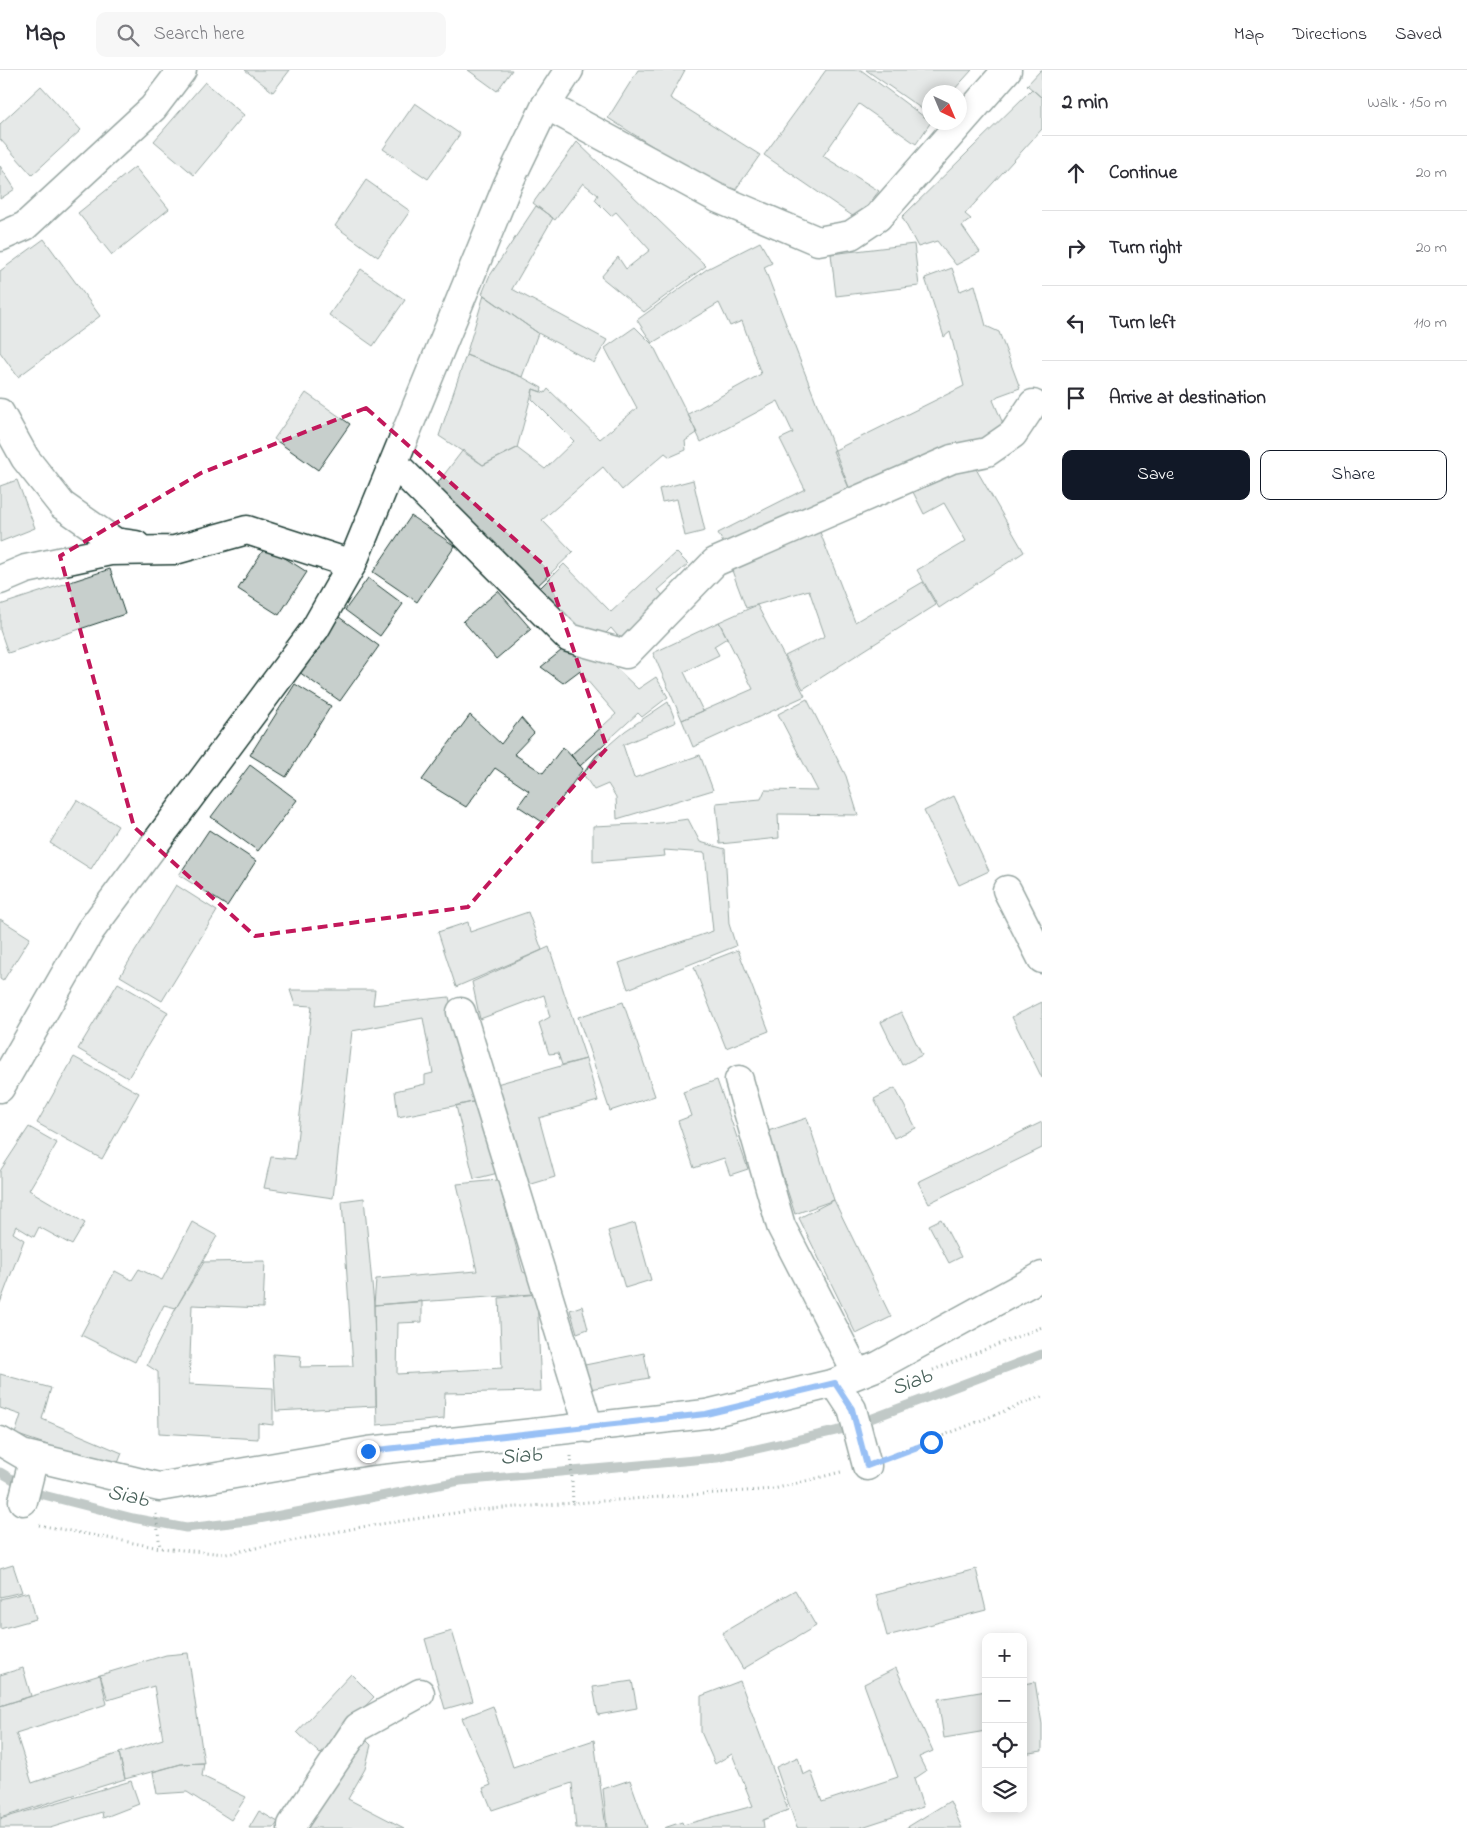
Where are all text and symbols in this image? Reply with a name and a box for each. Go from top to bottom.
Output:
search box [96,12,446,57]
text: Map [25,17,66,52]
icon: search [114,21,142,49]
text: Search here [154,21,245,48]
text: Map [1234,22,1264,48]
text: Directions [1292,22,1367,48]
text: Saved [1395,22,1442,48]
north arrow [922,85,967,130]
text: 2 min [1062,88,1108,118]
text: Walk · 150 m [1367,91,1447,115]
icon: ahead [1062,159,1090,187]
text: Continue [1109,160,1177,187]
text: 20 m [1416,161,1447,185]
icon: right [1062,234,1090,262]
text: Turn right [1109,235,1182,262]
text: 20 m [1416,236,1447,260]
icon: left [1062,309,1090,337]
text: Turn left [1109,310,1176,337]
text: 110 m [1413,311,1447,335]
icon: arrive [1062,384,1090,412]
text: Arrive at destination [1109,385,1266,412]
button: Save [1062,450,1250,500]
button: Share [1260,450,1447,500]
water label: Siab [887,1360,938,1405]
route start [920,1431,943,1454]
water label: Siab [499,1439,544,1475]
route end [357,1440,380,1463]
water label: Siab [104,1477,153,1518]
map controls [982,1633,1027,1813]
button: + [982,1633,1027,1678]
button: − [982,1678,1027,1723]
button: locate [982,1723,1027,1768]
button: layers [982,1768,1027,1813]

